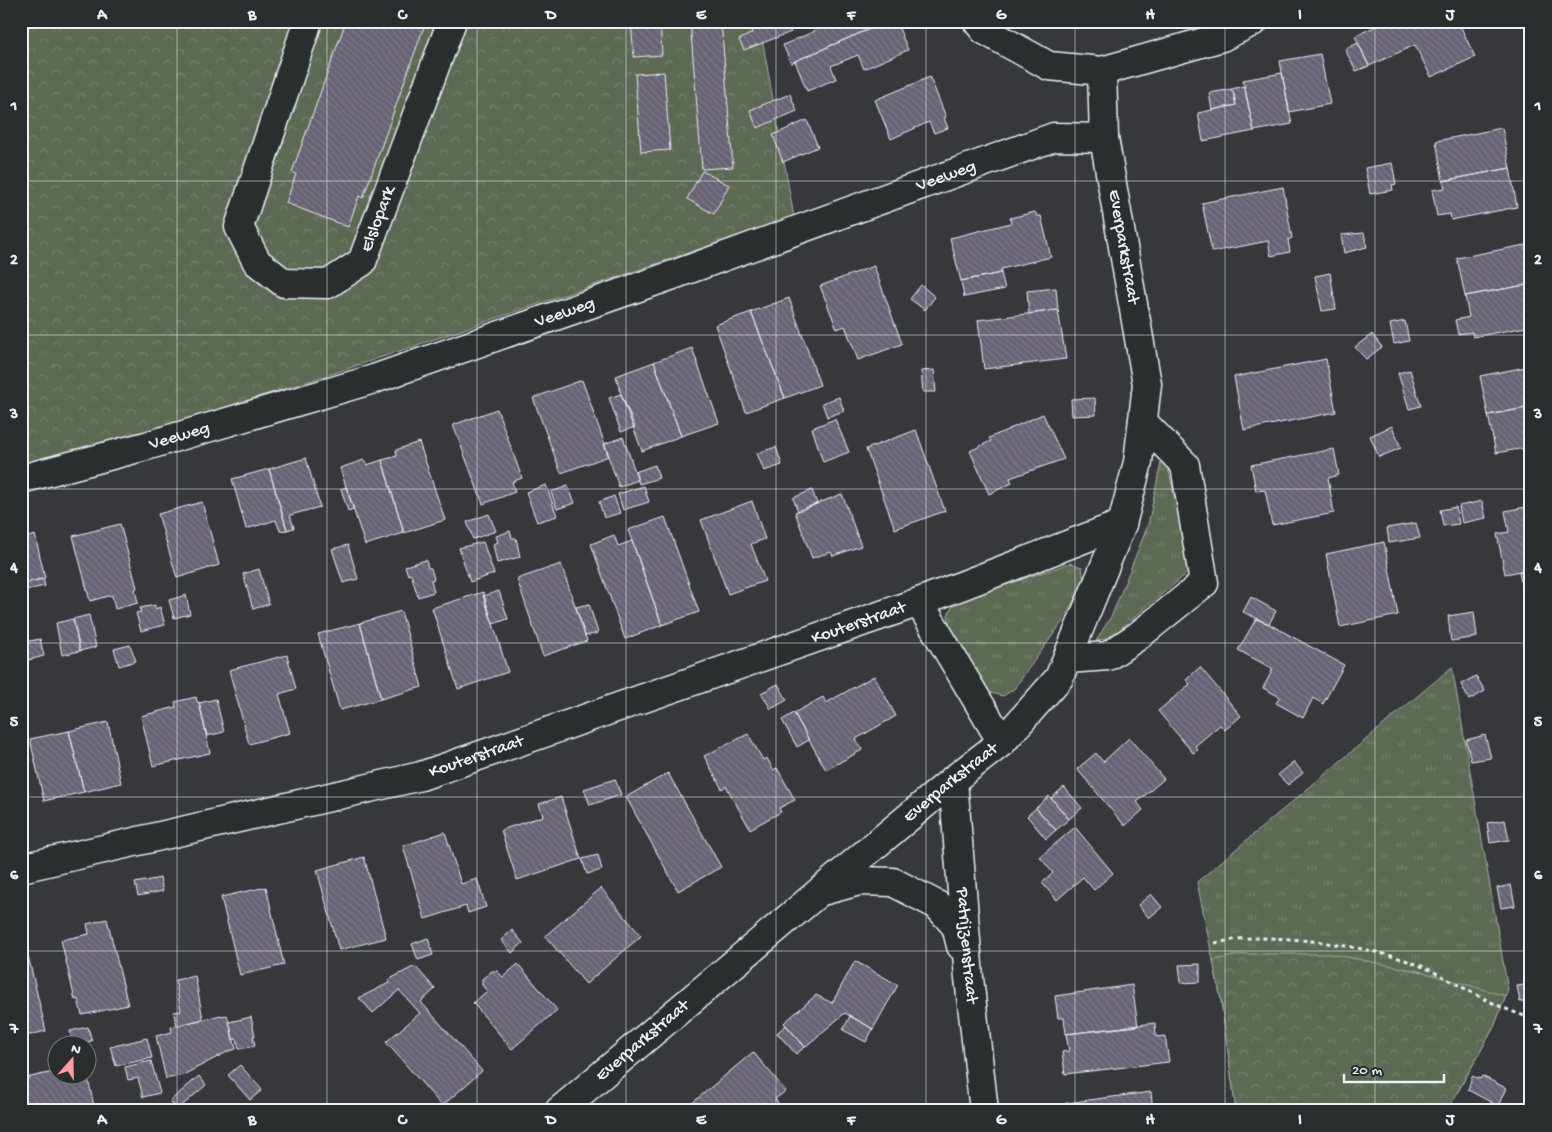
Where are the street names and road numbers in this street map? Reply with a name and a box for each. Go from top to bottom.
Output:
street label: Veeweg [912,156,979,197]
street label: Elslopark [356,182,400,255]
street label: Everparkstraat [1103,188,1144,307]
street label: Veeweg [531,292,598,333]
street label: Veeweg [146,417,212,455]
street label: Kouterstraat [809,596,910,649]
street label: Kouterstraat [426,730,528,783]
street label: Everparkstraat [899,737,1004,828]
street label: Patrijzenstraat [951,886,982,1006]
street label: Everparkstraat [591,994,695,1086]

